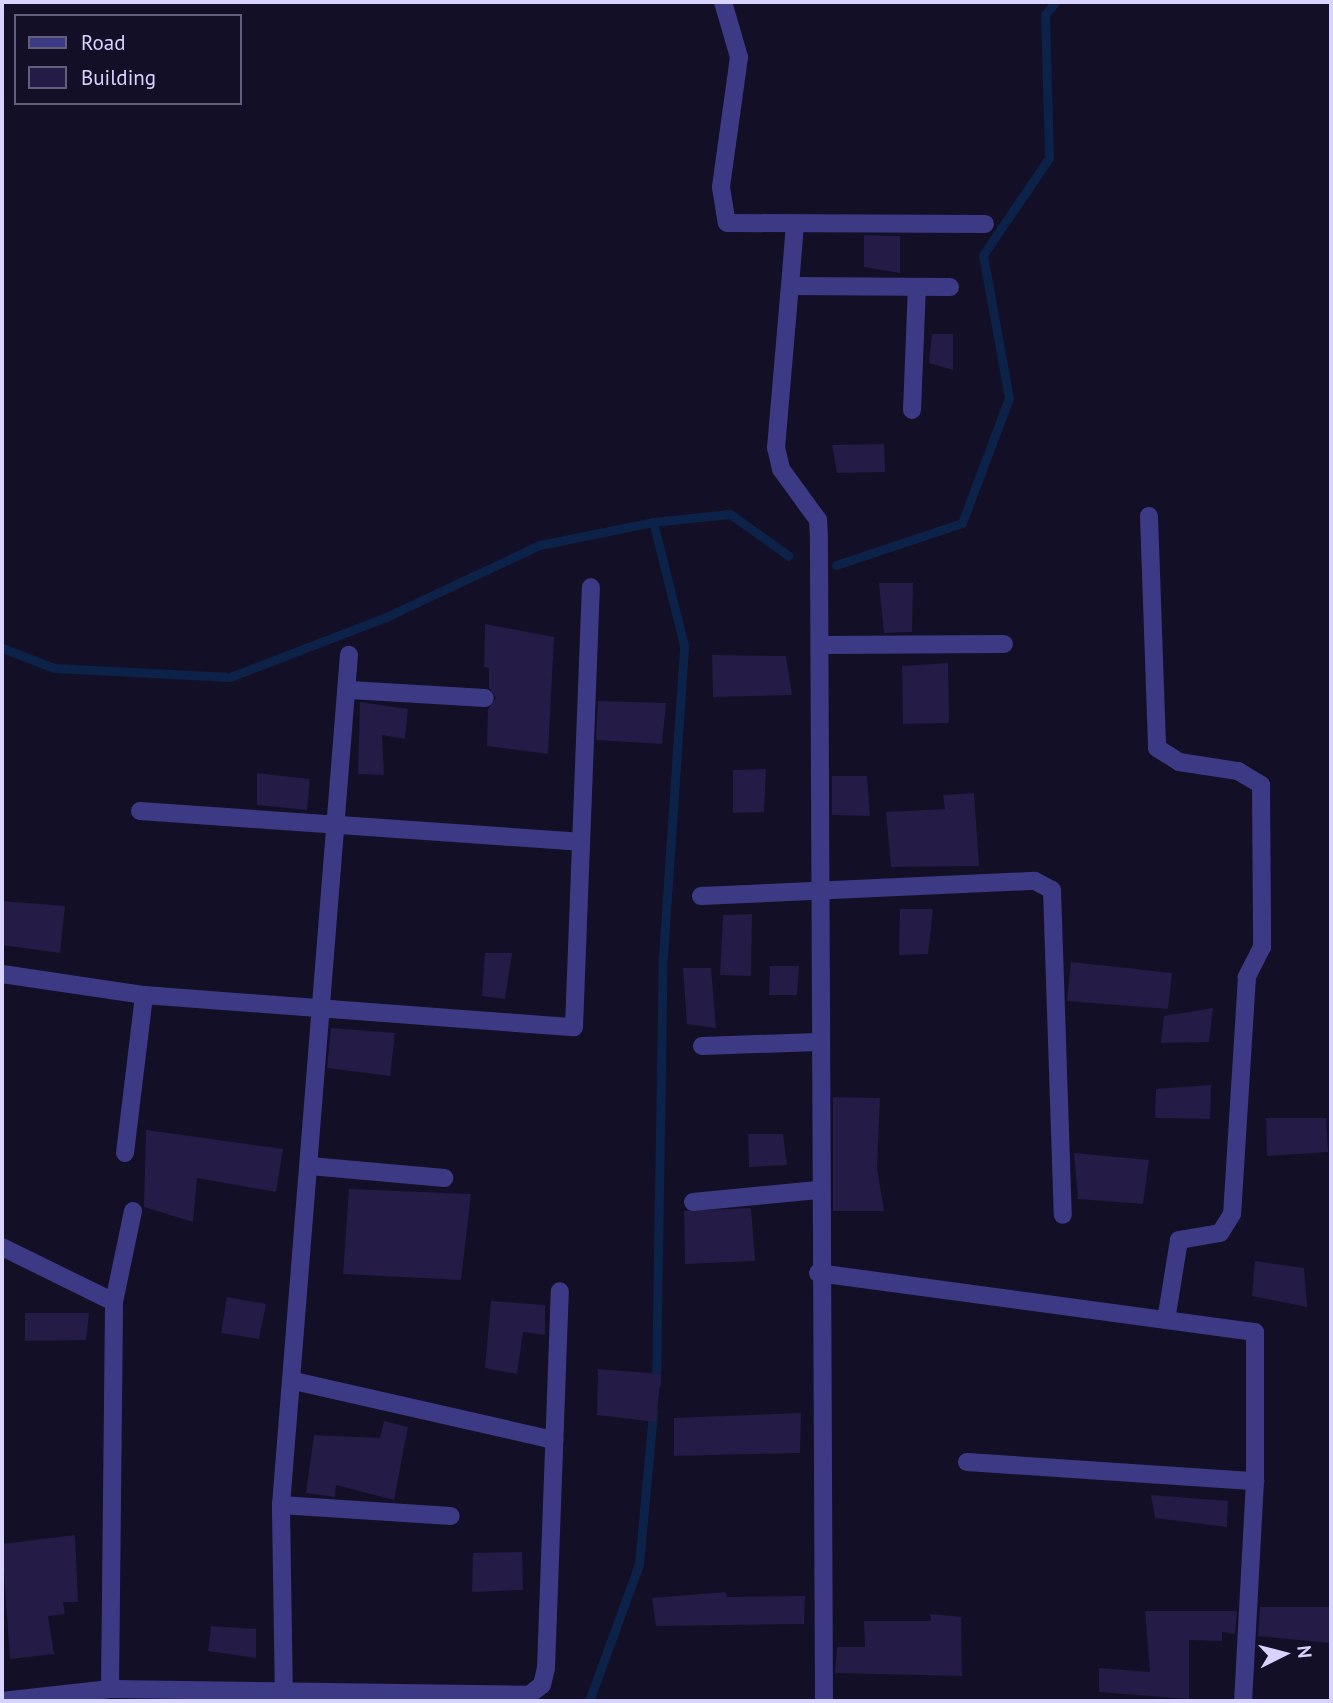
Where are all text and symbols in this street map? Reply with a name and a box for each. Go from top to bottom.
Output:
legend [14,14,242,105]
text: Road [81,29,125,56]
text: Building [81,64,156,91]
north arrow [1249,1619,1319,1689]
text: N [1292,1644,1317,1659]

